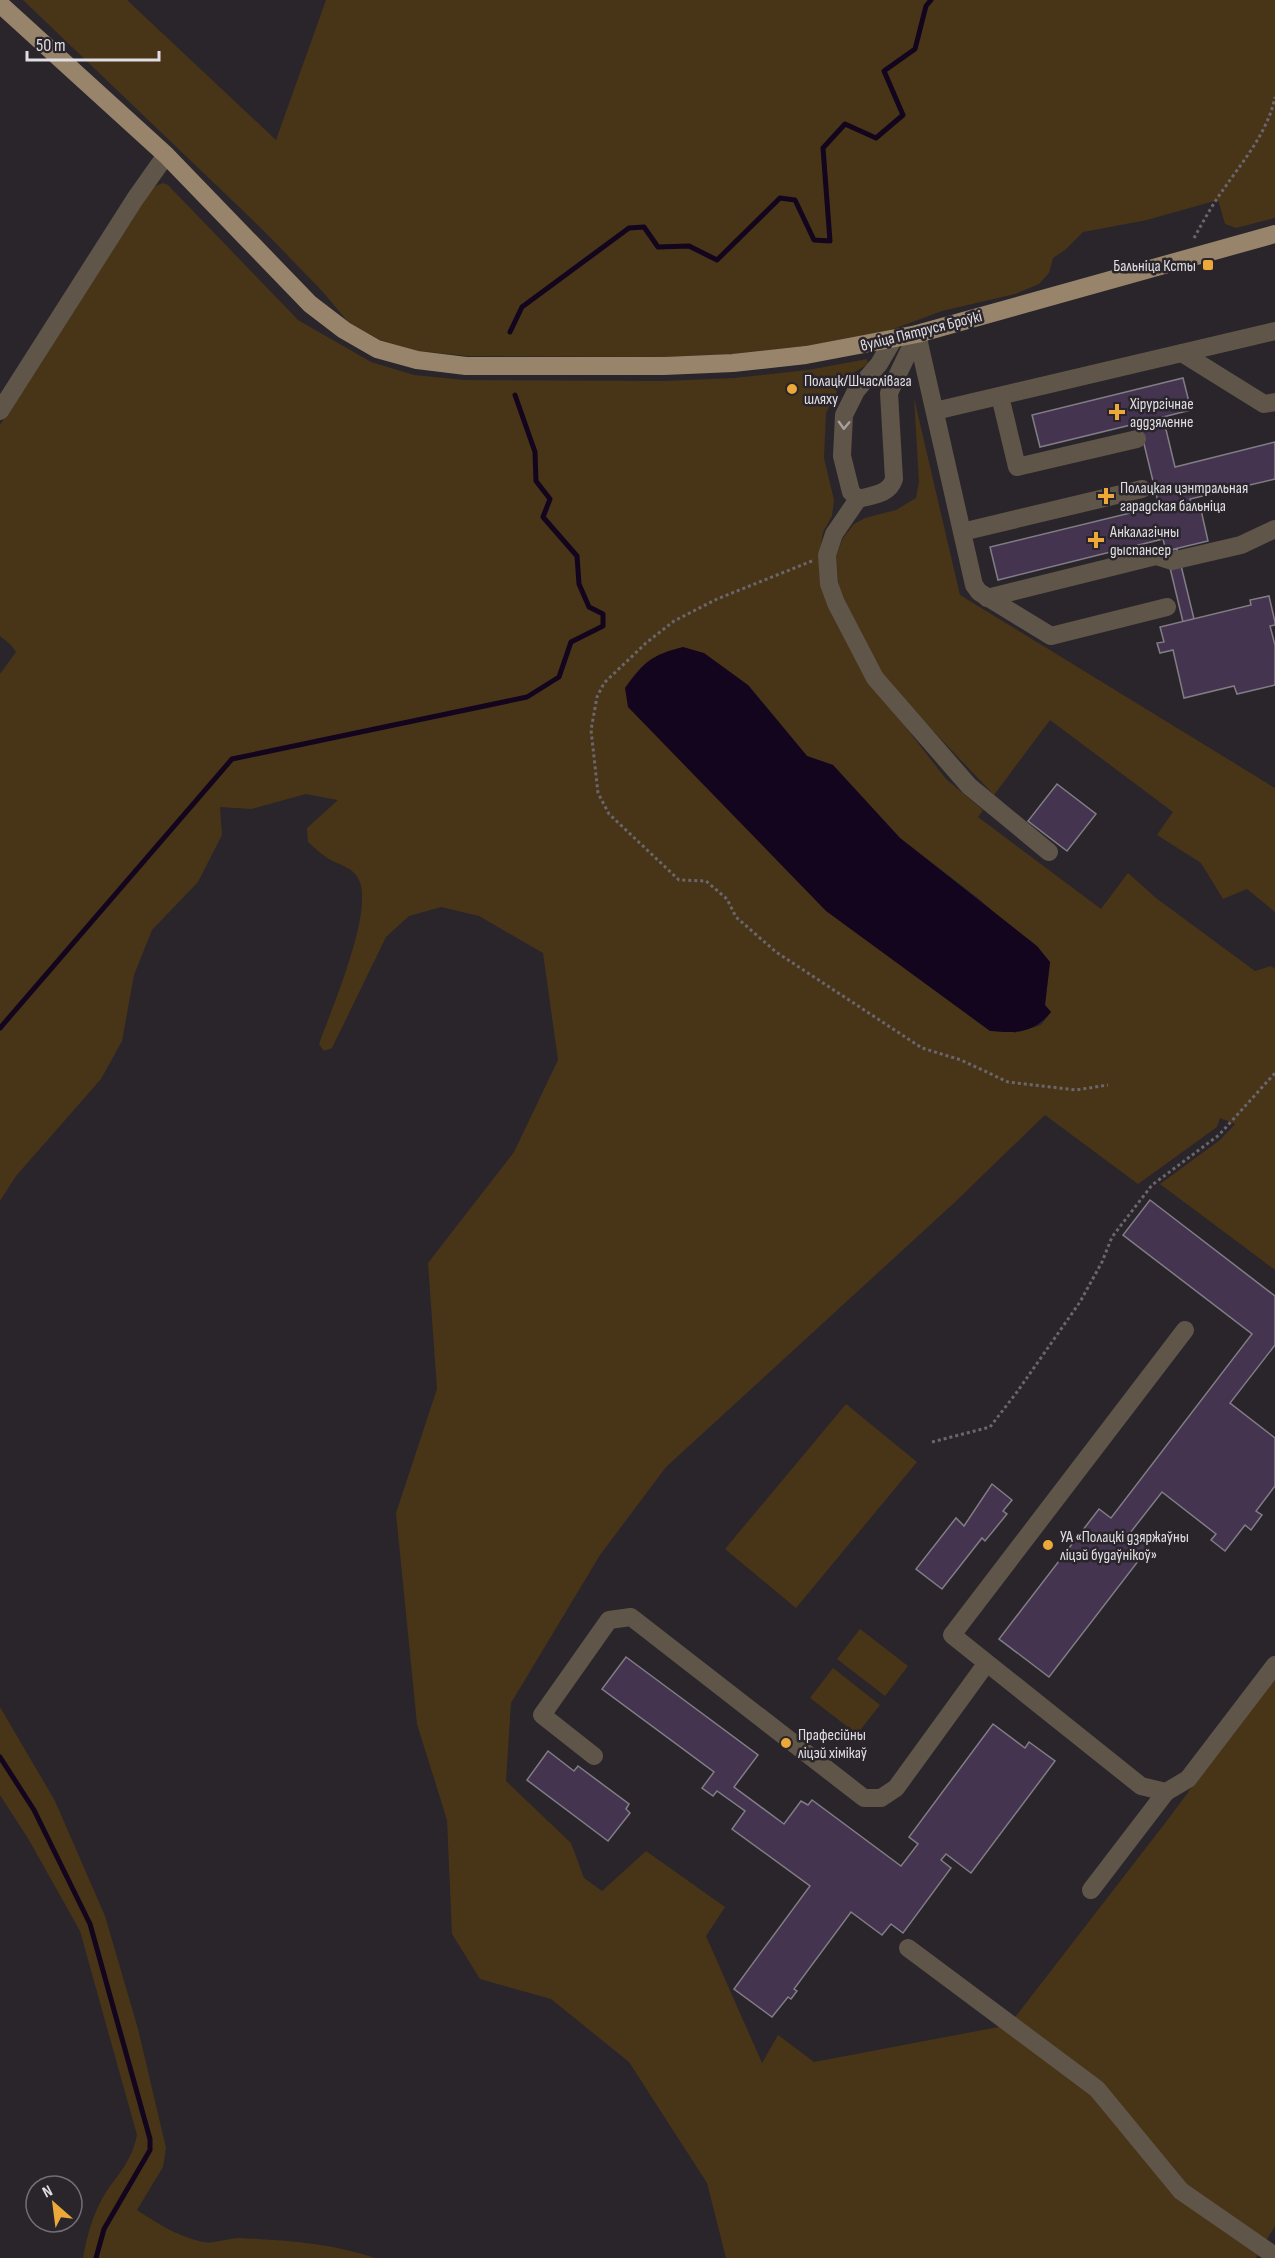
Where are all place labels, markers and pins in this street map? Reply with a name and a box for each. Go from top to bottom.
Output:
place label: Бальніца Ксты [1113,257,1196,276]
marker: Бальніца Ксты [1201,258,1215,272]
place label: Полацк/Шчаслівага шляху [804,372,912,409]
marker: Полацк/Шчаслівага шляху [785,382,799,396]
place label: Хірургічнае аддзяленне [1129,395,1194,432]
marker: Хірургічнае аддзяленне [1108,403,1126,421]
place label: Полацкая цэнтральная гарадская бальніца [1120,479,1248,516]
marker: Полацкая цэнтральная гарадская бальніца [1097,487,1115,505]
place label: Анкалагічны дыспансер [1109,523,1179,560]
marker: Анкалагічны дыспансер [1087,531,1105,549]
place label: УА «Полацкі дзяржаўны ліцэй будаўнікоў» [1060,1528,1189,1565]
marker: УА «Полацкі дзяржаўны ліцэй будаўнікоў» [1041,1538,1055,1552]
place label: Прафесійны ліцэй хімікаў [798,1726,867,1763]
marker: Прафесійны ліцэй хімікаў [779,1736,793,1750]

